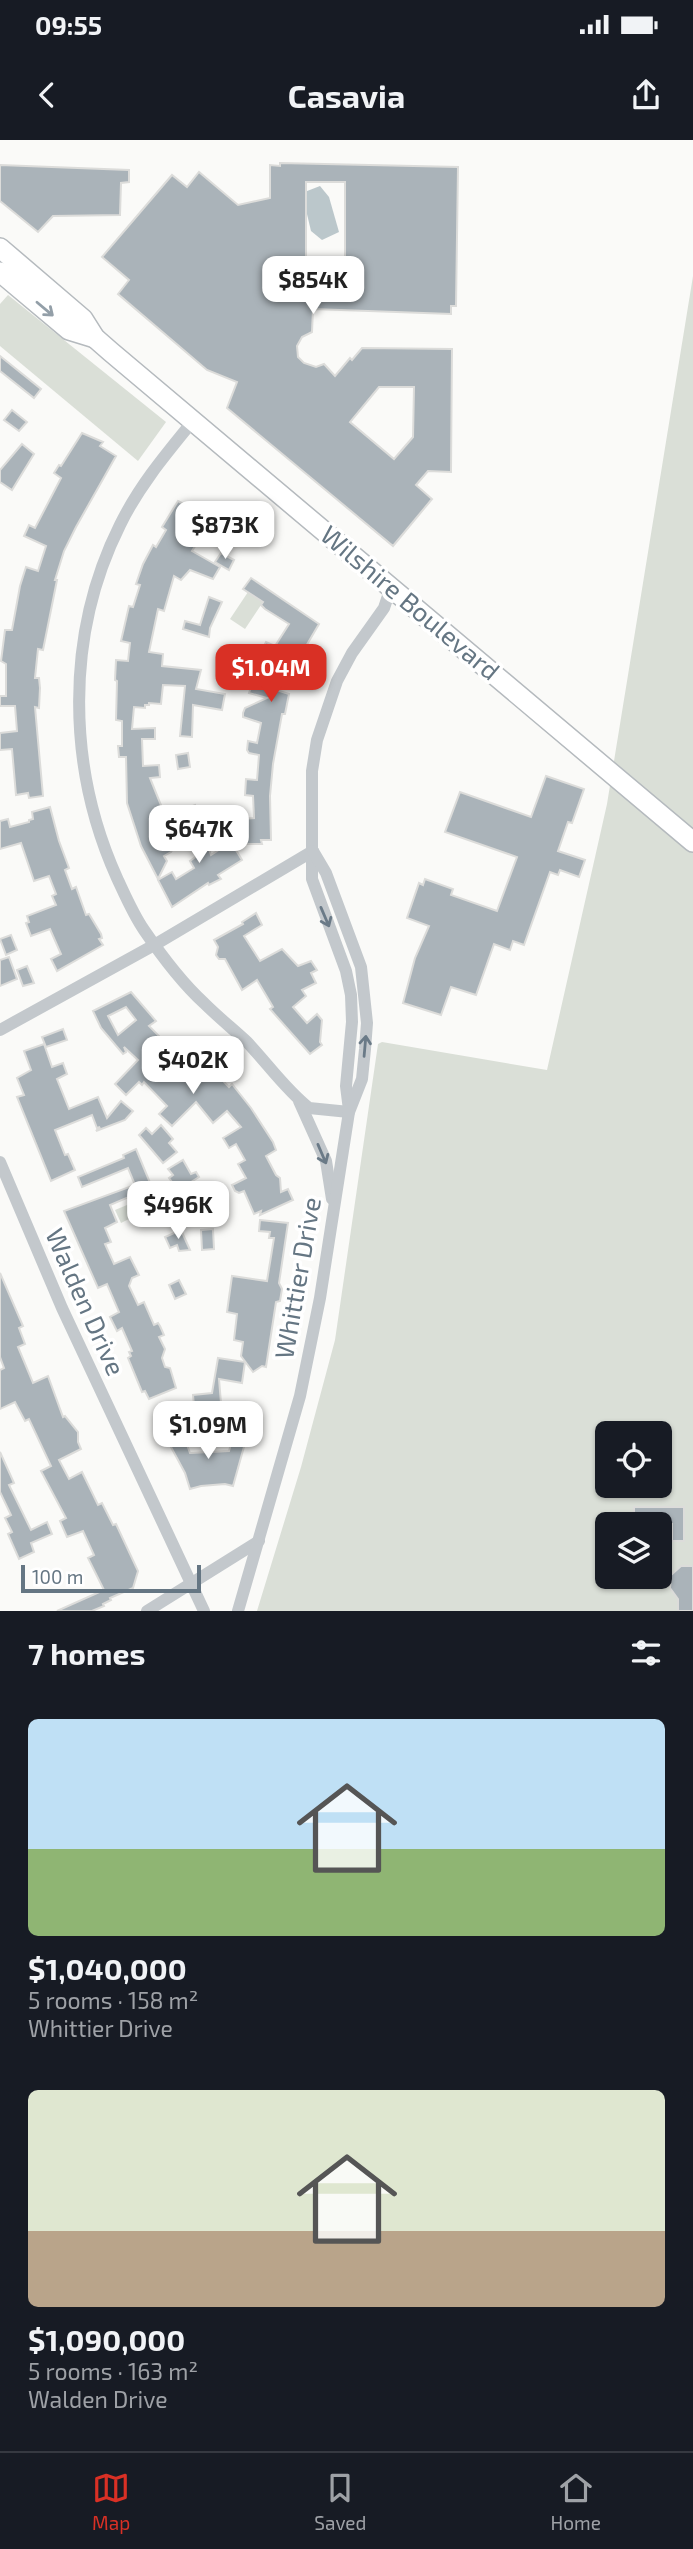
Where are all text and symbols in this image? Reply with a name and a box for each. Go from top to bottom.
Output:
text: 09:55 [35,9,102,40]
icon: back [28,76,66,114]
text: Casavia [288,76,405,114]
icon: share [627,76,665,114]
pin: $854K [264,256,362,316]
text: $854K [278,265,348,293]
one-way arrow [35,302,53,317]
pin: $873K [176,502,274,561]
text: $873K [191,510,259,538]
street label: Wilshire Boulevard [315,518,507,686]
pin: $1.04M [214,644,328,704]
text: $1.04M [231,653,311,681]
pin: $647K [150,806,248,865]
text: $647K [165,814,233,842]
one-way arrow [319,906,332,927]
one-way arrow [359,1035,372,1058]
pin: $402K [144,1037,242,1096]
text: $402K [158,1045,228,1073]
one-way arrow [317,1143,330,1164]
pin: $496K [129,1182,227,1241]
text: $496K [143,1190,213,1218]
street label: Whittier Drive [267,1194,326,1361]
street label: Walden Drive [40,1223,133,1380]
pin: $1.09M [151,1402,265,1461]
text: $1.09M [169,1410,247,1438]
map controls [595,1421,672,1589]
button: locate [595,1421,672,1498]
button: layers [595,1512,672,1589]
scale bar [21,1562,201,1594]
text: 100 m [32,1565,83,1588]
icon: filters [627,1634,665,1672]
text: 7 homes [28,1635,145,1671]
icon: home [284,1765,410,1891]
text: $1,040,000 [28,1950,187,1986]
text: 5 rooms · 158 m² [28,1986,198,2014]
text: Whittier Drive [28,2014,173,2042]
icon: home [284,2136,410,2262]
text: $1,090,000 [28,2321,185,2357]
text: 5 rooms · 163 m² [28,2357,198,2385]
text: Walden Drive [28,2385,168,2413]
tab: Map [92,2469,130,2534]
tab: Saved [314,2469,366,2534]
tab: Home [551,2469,601,2534]

